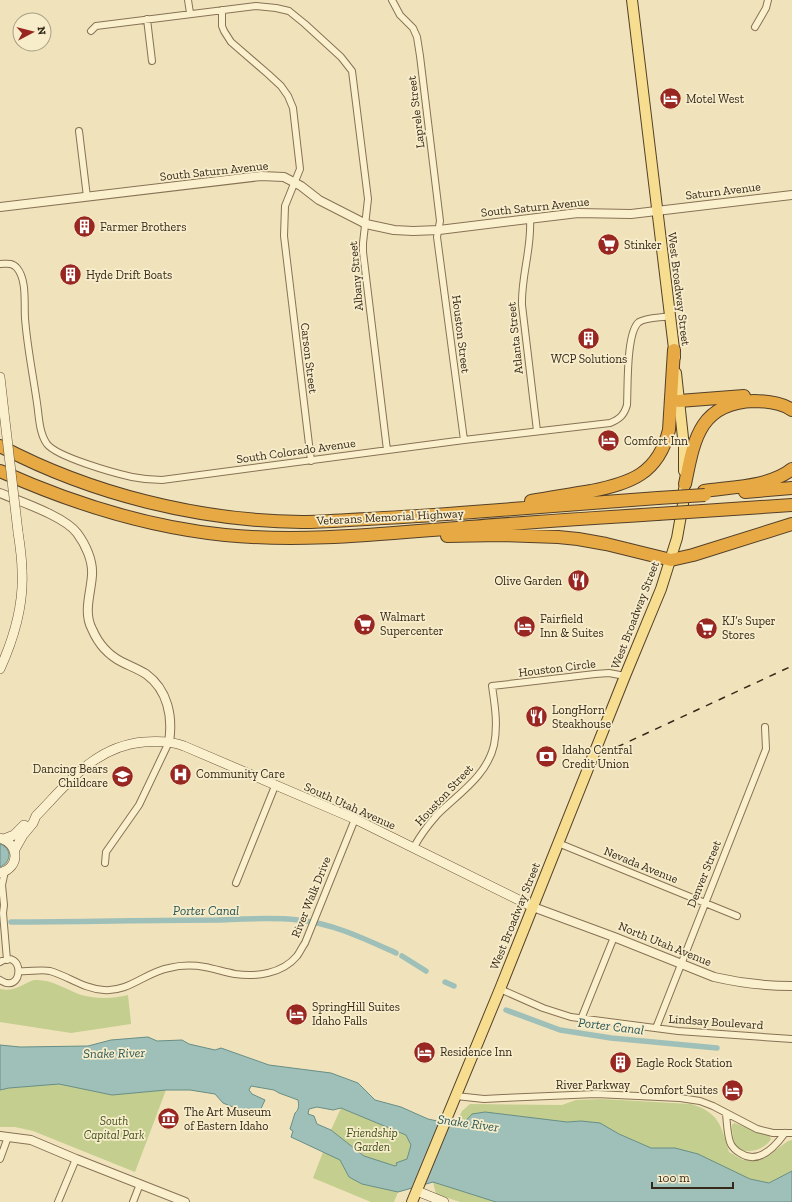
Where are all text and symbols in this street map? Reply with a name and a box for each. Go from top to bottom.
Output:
north arrow [12,12,52,52]
text: N [34,26,48,36]
street label: Laprele Street [405,74,427,149]
hotel icon: Motel West [657,86,683,112]
place label: Motel West [686,92,745,106]
street label: South Saturn Avenue [159,158,269,184]
street label: Saturn Avenue [685,179,762,203]
street label: South Saturn Avenue [480,194,590,220]
building icon: Farmer Brothers [72,214,98,240]
place label: Farmer Brothers [100,220,187,234]
street label: West Broadway Street [665,231,693,347]
supermarket icon: Stinker [595,232,621,258]
place label: Stinker [624,238,662,252]
street label: Albany Street [346,240,366,311]
building icon: Hyde Drift Boats [58,262,84,288]
place label: Hyde Drift Boats [86,268,172,282]
street label: Houston Street [449,294,473,374]
street label: Atlanta Street [504,301,526,375]
street label: Carson Street [298,322,320,395]
building icon: WCP Solutions [576,325,602,351]
place label: WCP Solutions [551,352,627,366]
hotel icon: Comfort Inn [596,428,622,454]
place label: Comfort Inn [624,434,688,448]
street label: South Colorado Avenue [235,436,357,466]
street label: Veterans Memorial Highway [315,506,465,528]
street label: West Broadway Street [608,559,662,671]
restaurant icon: Olive Garden [565,568,591,594]
place label: Olive Garden [494,574,562,588]
place label: Walmart Supercenter [380,610,444,638]
supermarket icon: Walmart Supercenter [352,611,378,637]
place label: Fairfield Inn & Suites [540,612,604,640]
hotel icon: Fairfield Inn & Suites [511,613,537,639]
place label: KJ’s Super Stores [722,614,776,642]
supermarket icon: KJ’s Super Stores [693,615,719,641]
street label: Houston Circle [518,656,597,680]
place label: LongHorn Steakhouse [552,703,611,731]
restaurant icon: LongHorn Steakhouse [524,704,550,730]
place label: Idaho Central Credit Union [562,743,632,771]
bank icon: Idaho Central Credit Union [533,744,559,770]
hospital icon: Community Care [168,761,194,787]
street label: Houston Street [412,761,476,829]
place label: Dancing Bears Childcare [33,762,108,790]
school or university icon: Dancing Bears Childcare [110,763,136,789]
place label: Community Care [196,767,285,781]
street label: South Utah Avenue [302,780,398,833]
street label: Denver Street [684,838,724,910]
street label: Nevada Avenue [602,844,680,886]
street label: River Walk Drive [288,854,334,940]
street label: West Broadway Street [487,860,543,972]
water label: Porter Canal [173,903,239,918]
street label: North Utah Avenue [616,919,714,969]
place label: SpringHill Suites Idaho Falls [312,1000,400,1028]
hotel icon: SpringHill Suites Idaho Falls [283,1001,309,1027]
street label: Lindsay Boulevard [668,1012,764,1032]
water label: Porter Canal [577,1015,645,1037]
hotel icon: Residence Inn [412,1039,438,1065]
water label: Snake River [83,1045,145,1061]
place label: Residence Inn [440,1045,512,1059]
building icon: Eagle Rock Station [608,1050,634,1076]
place label: Eagle Rock Station [636,1056,733,1070]
hotel icon: Comfort Suites [720,1077,746,1103]
street label: River Parkway [556,1078,631,1092]
place label: Comfort Suites [640,1083,718,1097]
place label: The Art Museum of Eastern Idaho [184,1105,272,1133]
museum icon: The Art Museum of Eastern Idaho [155,1106,181,1132]
water label: Snake River [436,1111,500,1135]
park label: South Capital Park [84,1114,145,1142]
park label: Friendship Garden [346,1126,398,1154]
scale bar [652,1164,733,1190]
text: 100 m [658,1171,690,1185]

